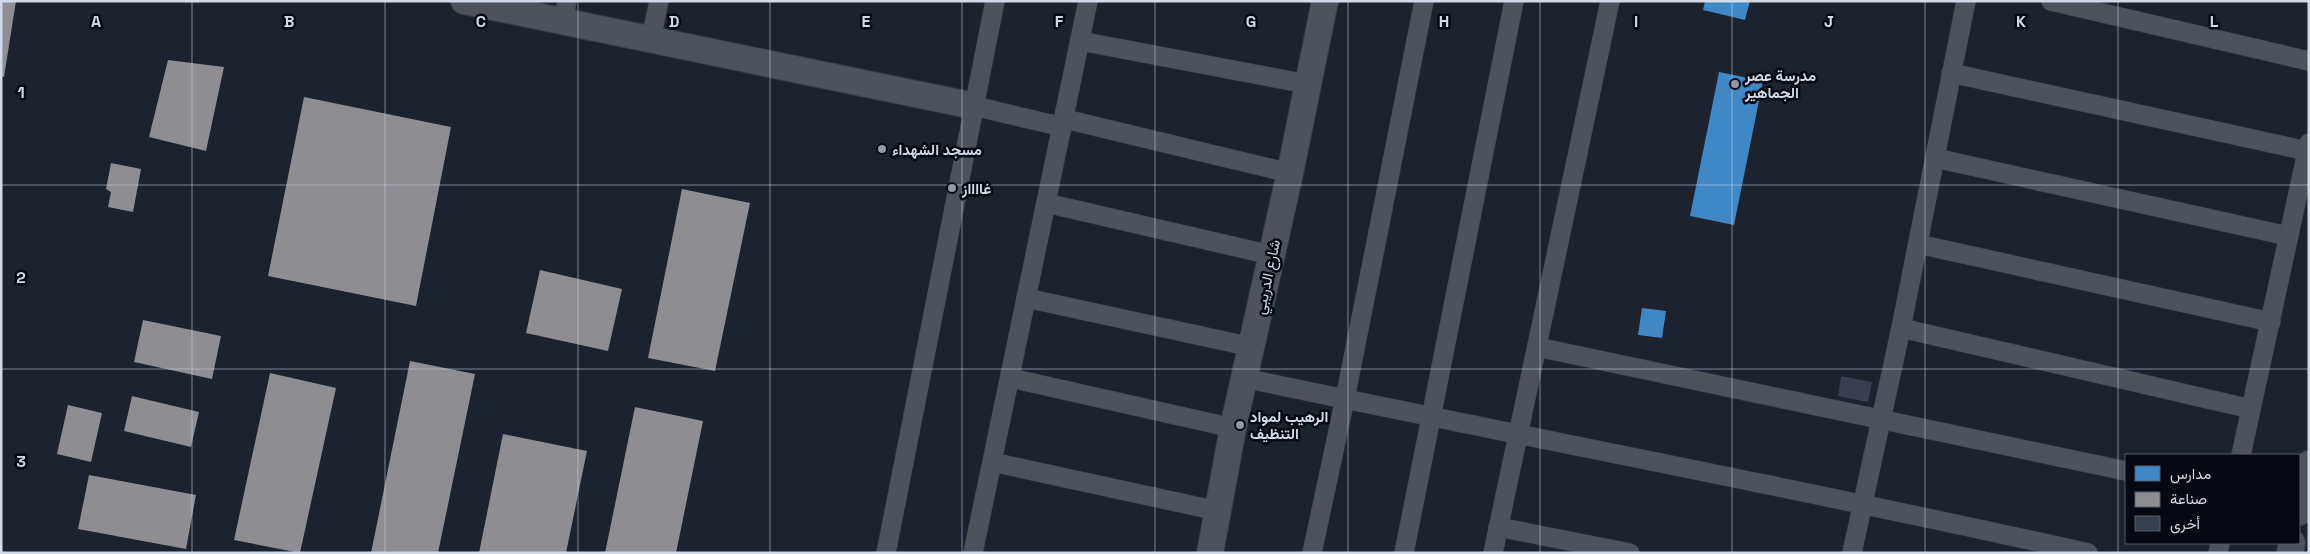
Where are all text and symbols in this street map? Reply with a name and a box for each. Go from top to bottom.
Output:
text: A [91,11,101,32]
text: B [284,11,294,32]
text: C [476,11,486,32]
text: D [669,11,679,32]
text: E [862,11,871,32]
text: F [1055,11,1064,32]
text: G [1246,11,1256,32]
text: H [1439,11,1449,32]
text: I [1634,11,1638,32]
text: J [1824,11,1834,32]
text: K [2016,11,2026,32]
text: L [2210,11,2219,32]
place label: مدرسة عصر الجماهير [1744,66,1816,102]
marker: مدرسة عصر الجماهير [1729,78,1741,90]
text: 1 [17,82,25,103]
place label: مسجد الشهداء [892,140,982,159]
marker: مسجد الشهداء [876,143,888,155]
place label: غااااز [961,179,991,198]
marker: غااااز [946,182,958,194]
street label: شارع الدريبي [1250,238,1288,317]
text: 2 [16,267,26,288]
place label: الرهيب لمواد التنظيف [1250,407,1328,443]
marker: الرهيب لمواد التنظيف [1234,419,1246,431]
text: 3 [16,451,26,472]
legend [2125,454,2300,544]
text: مدارس [2170,464,2211,484]
text: صناعة [2170,489,2207,508]
text: أخرى [2170,514,2200,534]

